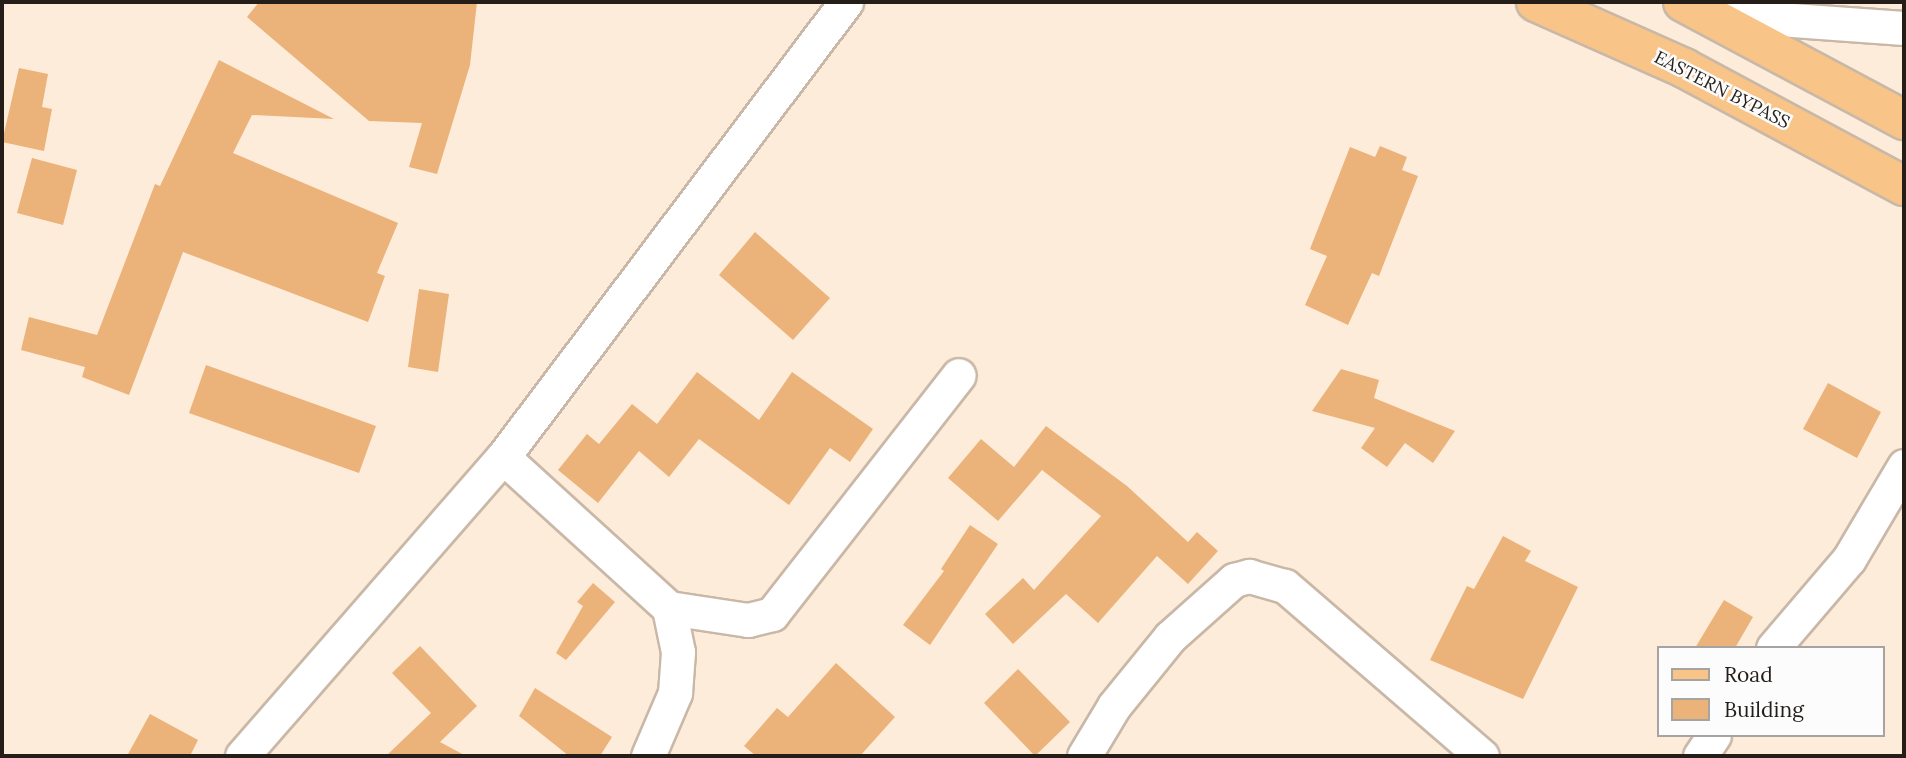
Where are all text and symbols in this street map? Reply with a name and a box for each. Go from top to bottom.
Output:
street label: EASTERN BYPASS [1651,46,1793,134]
legend [1658,646,1885,737]
text: Road [1724,661,1773,688]
text: Building [1724,696,1804,723]

